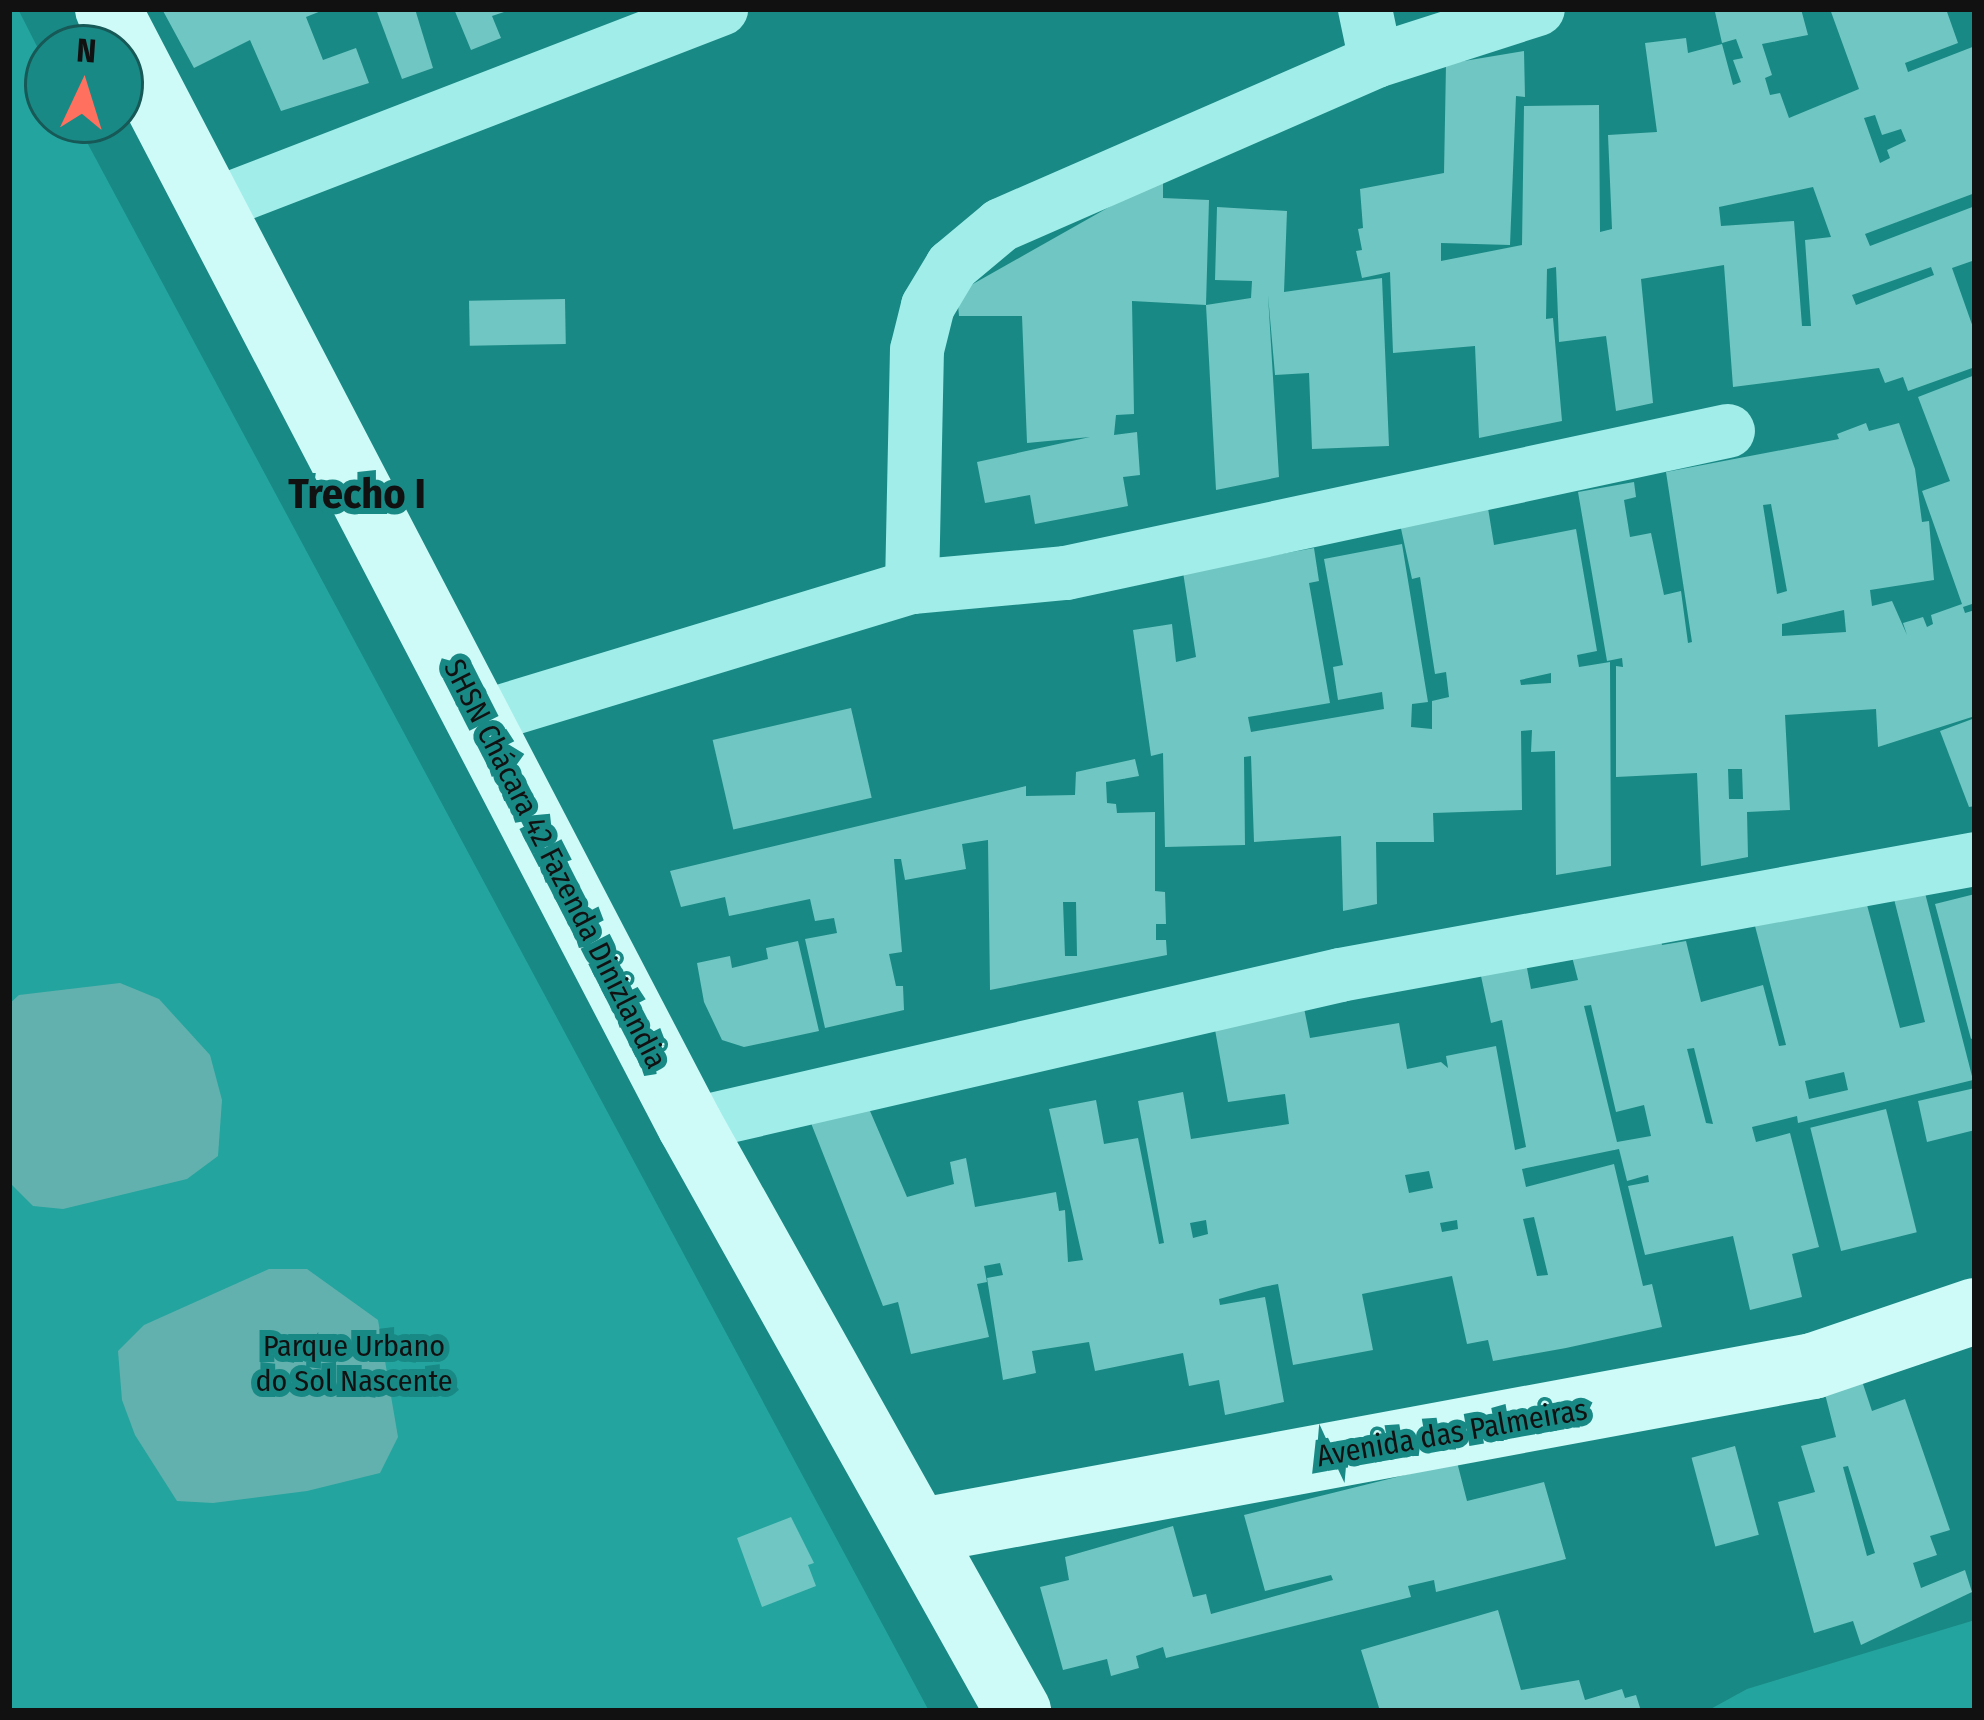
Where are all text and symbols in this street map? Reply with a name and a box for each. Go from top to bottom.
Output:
north arrow [24,24,144,144]
text: N [75,30,98,72]
district label: Trecho I [288,469,426,519]
street label: SHSN Chácara 42 Fazenda Dinizlandia [436,653,674,1075]
park label: Parque Urbano do Sol Nascente [255,1328,453,1398]
street label: Avenida das Palmeiras [1314,1391,1590,1475]

